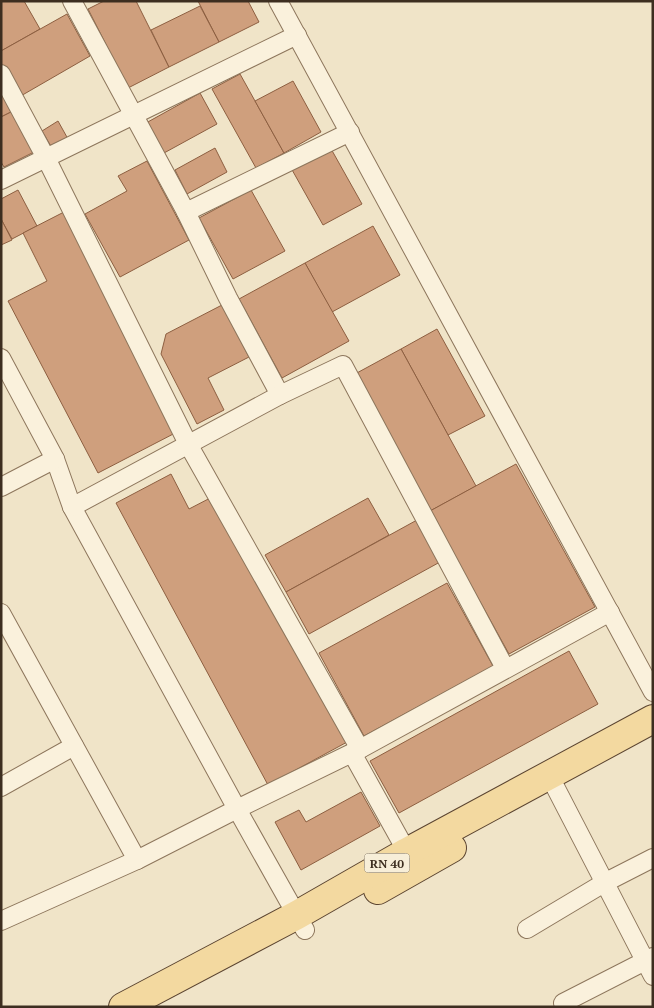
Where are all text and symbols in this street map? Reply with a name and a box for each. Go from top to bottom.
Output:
road number: RN 40 [364,854,410,872]

